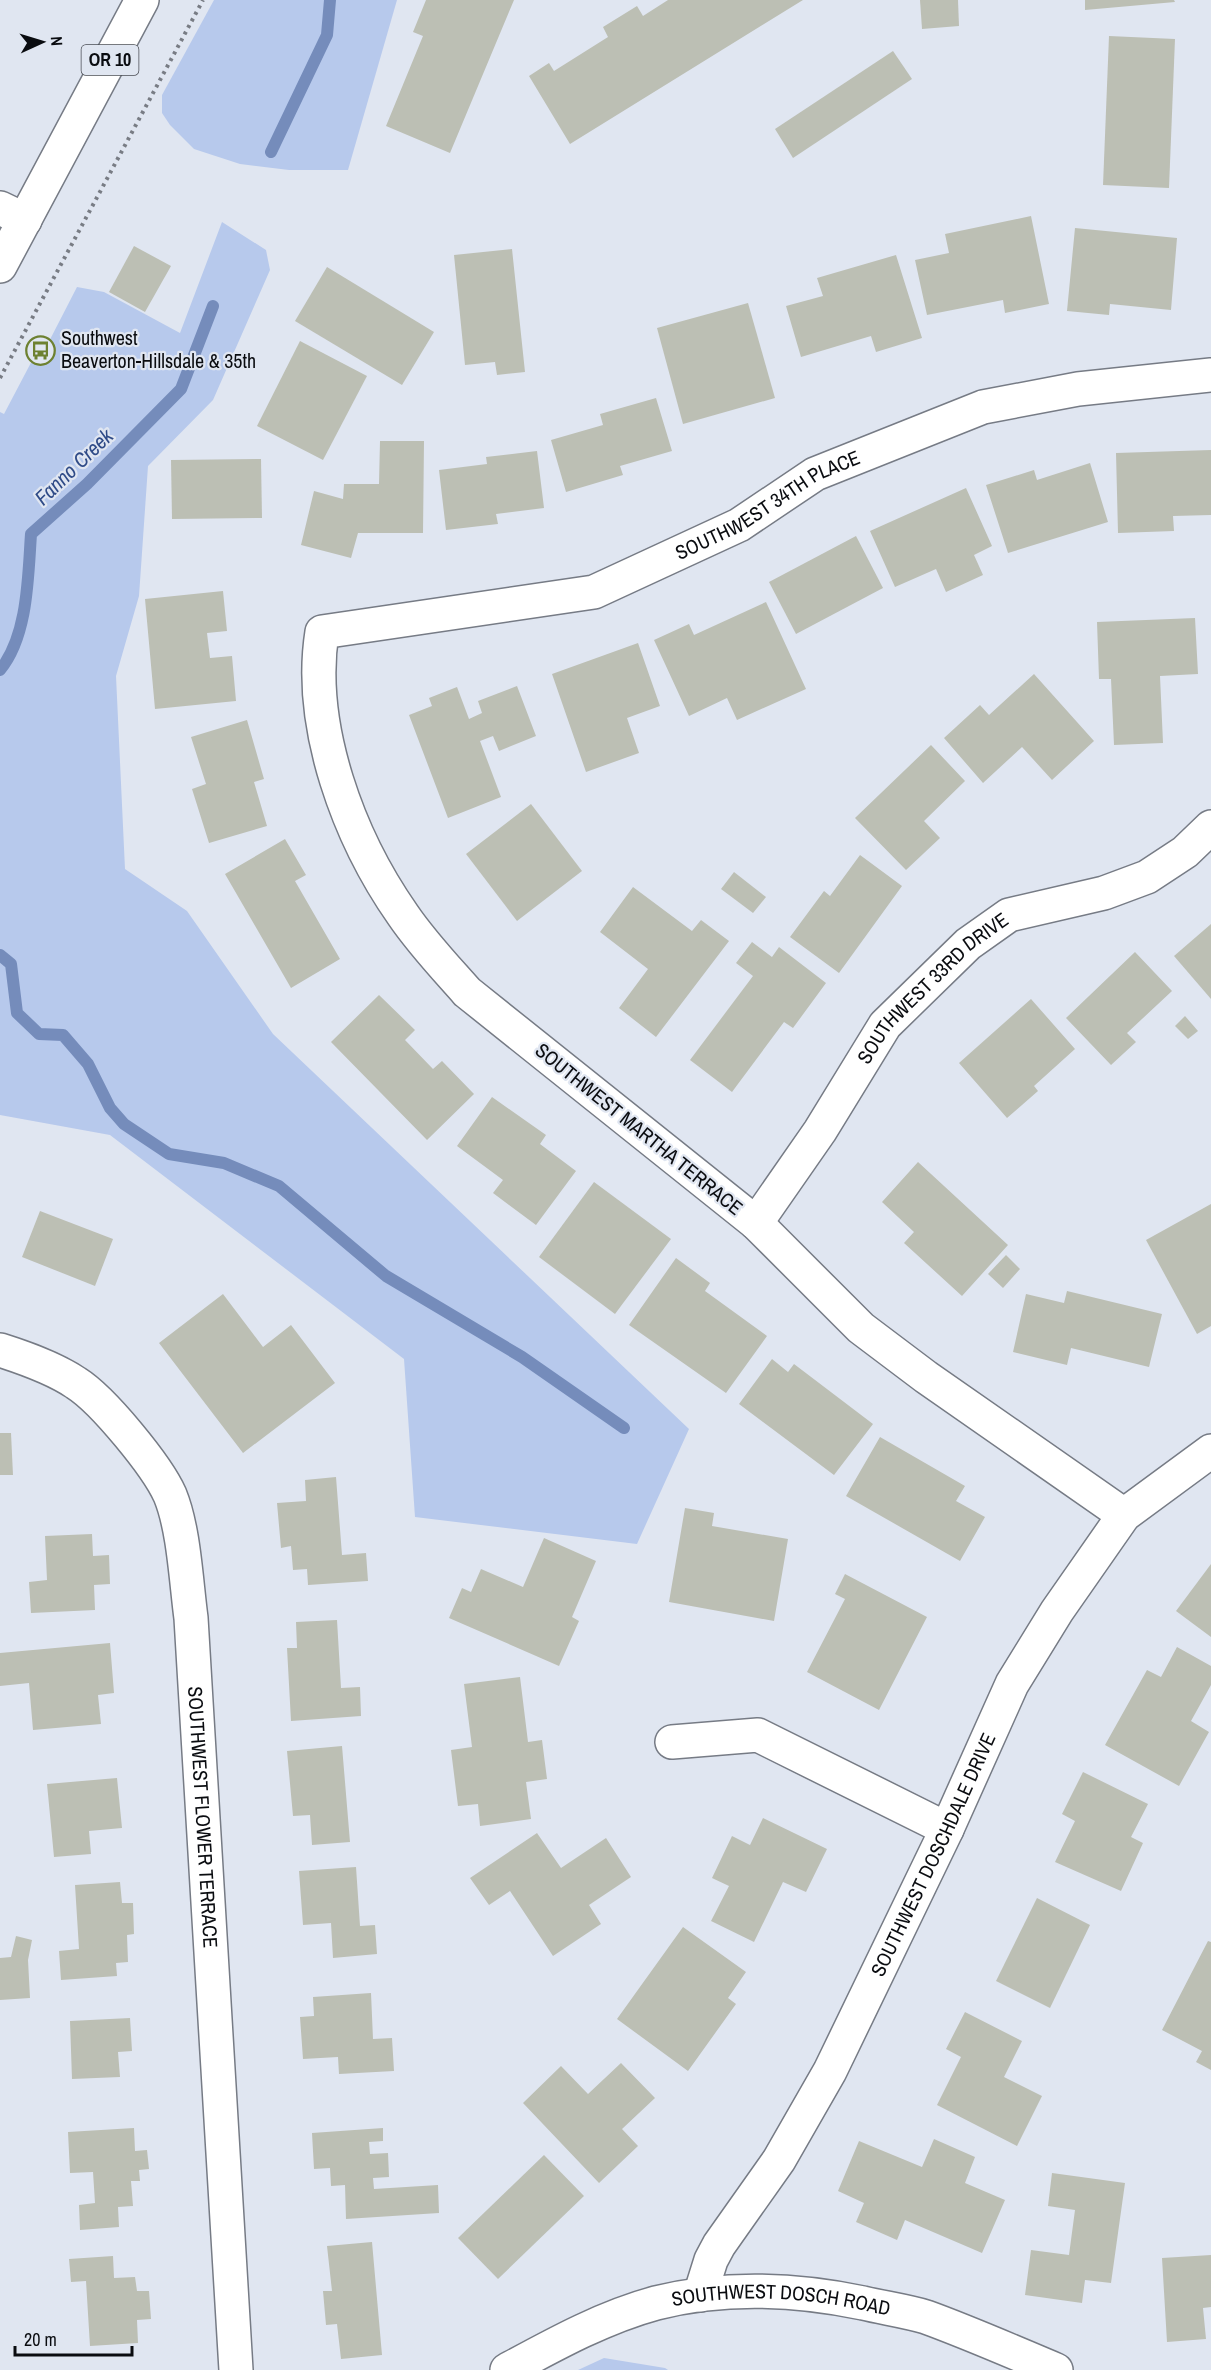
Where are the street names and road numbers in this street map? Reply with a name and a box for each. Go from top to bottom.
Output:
road number: OR 10 [82,45,138,75]
street label: SOUTHWEST 34TH PLACE [671,444,864,566]
street label: SOUTHWEST 33RD DRIVE [850,906,1013,1069]
street label: SOUTHWEST MARTHA TERRACE [530,1036,749,1221]
street label: SOUTHWEST FLOWER TERRACE [182,1686,225,1949]
street label: SOUTHWEST DOSCHDALE DRIVE [864,1728,1001,1981]
street label: SOUTHWEST DOSCH ROAD [669,2277,893,2321]

